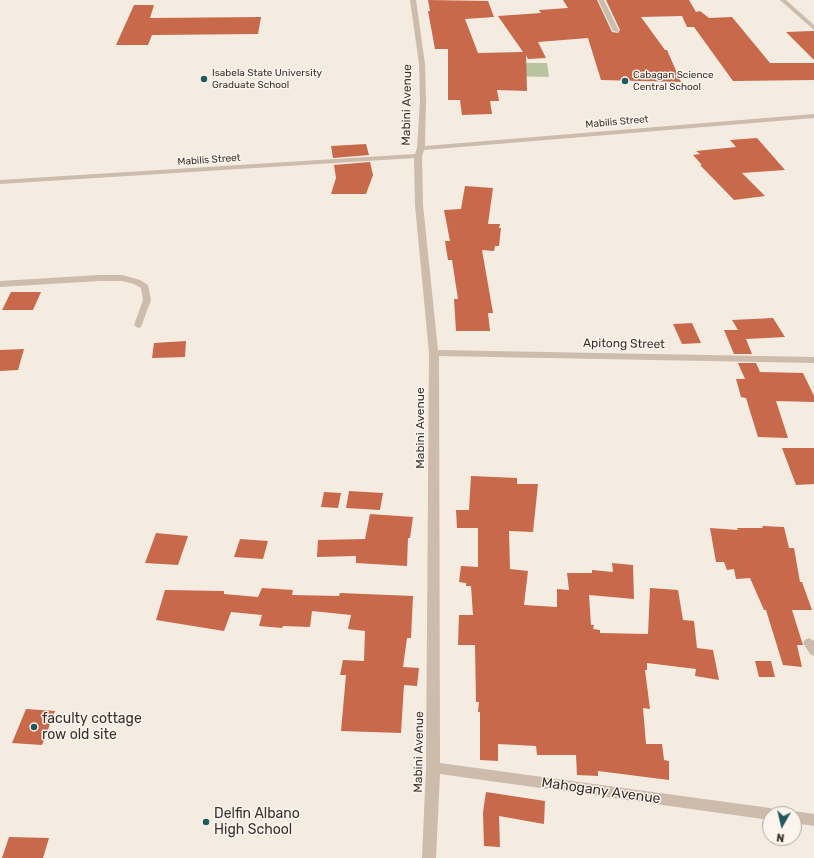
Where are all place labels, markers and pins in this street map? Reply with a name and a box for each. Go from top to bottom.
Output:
place label: Isabela State University Graduate School [212,67,322,90]
place label: Cabagan Science Central School [633,69,714,92]
marker: Isabela State University Graduate School [199,74,209,84]
marker: Cabagan Science Central School [620,76,630,86]
place label: faculty cottage row old site [42,711,142,744]
marker: faculty cottage row old site [29,722,39,732]
place label: Delfin Albano High School [214,806,300,838]
marker: Delfin Albano High School [201,817,211,827]

